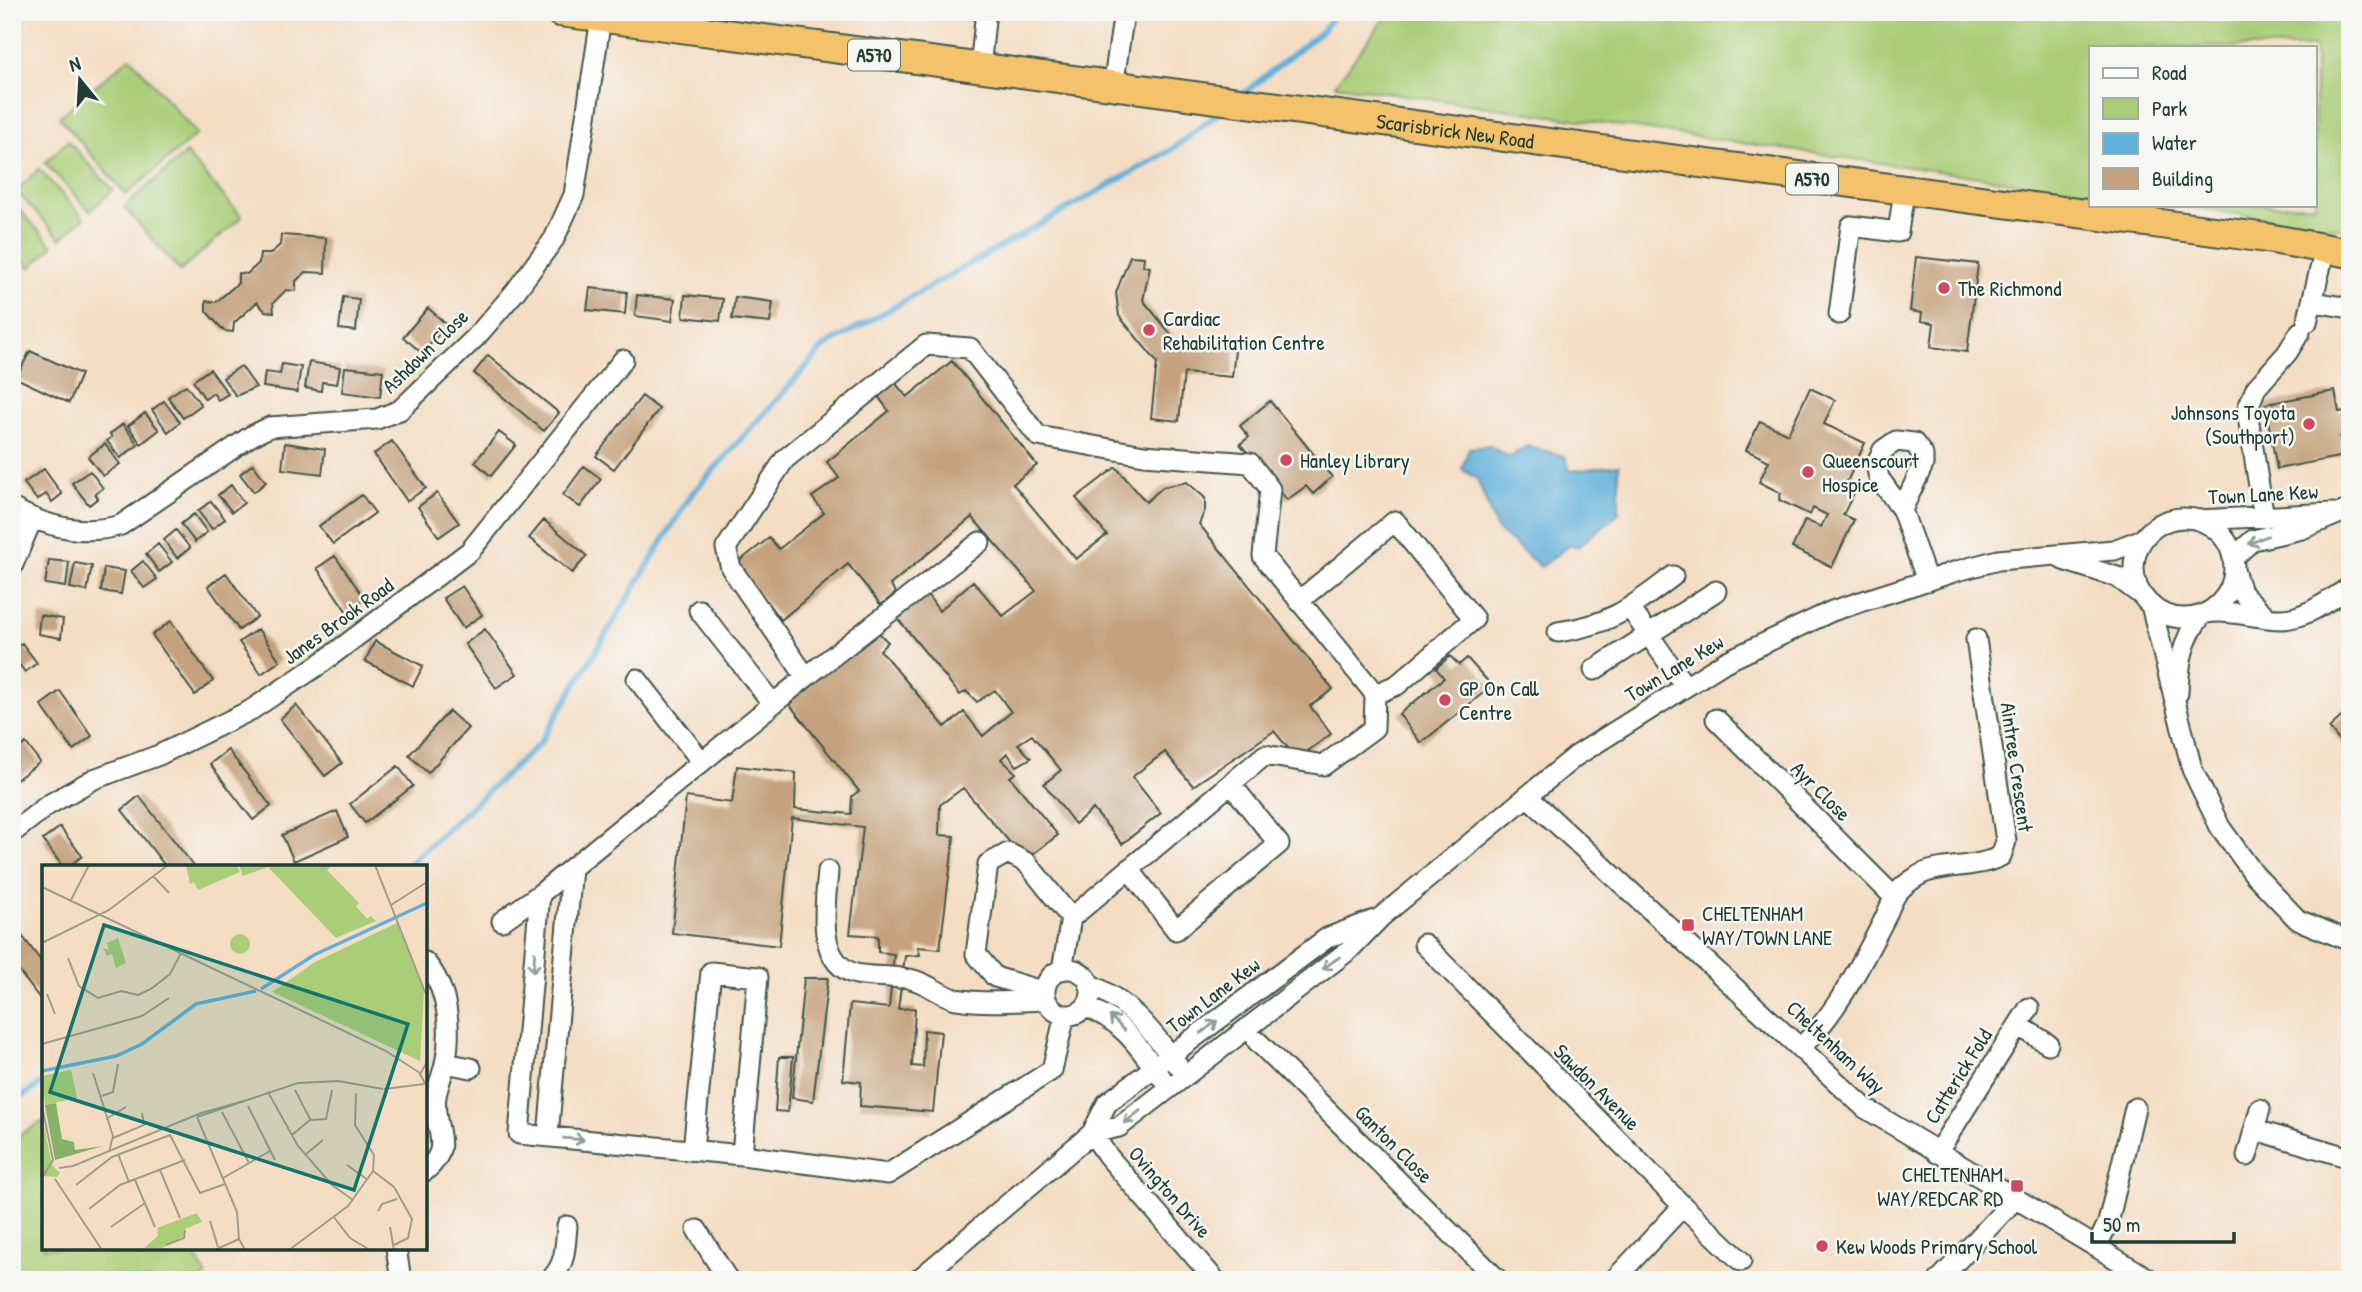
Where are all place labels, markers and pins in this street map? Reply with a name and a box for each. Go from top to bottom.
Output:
place label: The Richmond [1958,274,2061,303]
marker: The Richmond [1936,280,1952,296]
place label: Cardiac Rehabilitation Centre [1163,304,1325,357]
marker: Cardiac Rehabilitation Centre [1141,322,1157,338]
place label: Johnsons Toyota (Southport) [2170,398,2295,451]
marker: Johnsons Toyota (Southport) [2301,416,2317,432]
place label: Hanley Library [1300,446,1410,475]
place label: Queenscourt Hospice [1822,446,1920,499]
marker: Hanley Library [1278,452,1294,468]
marker: Queenscourt Hospice [1800,464,1816,480]
place label: GP On Call Centre [1459,674,1540,727]
marker: GP On Call Centre [1437,692,1453,708]
place label: CHELTENHAM WAY/TOWN LANE [1702,899,1832,952]
marker: CHELTENHAM WAY/TOWN LANE [1680,917,1696,933]
place label: CHELTENHAM WAY/REDCAR RD [1877,1160,2003,1213]
marker: CHELTENHAM WAY/REDCAR RD [2009,1178,2025,1194]
place label: Kew Woods Primary School [1836,1232,2038,1261]
marker: Kew Woods Primary School [1814,1238,1830,1254]

